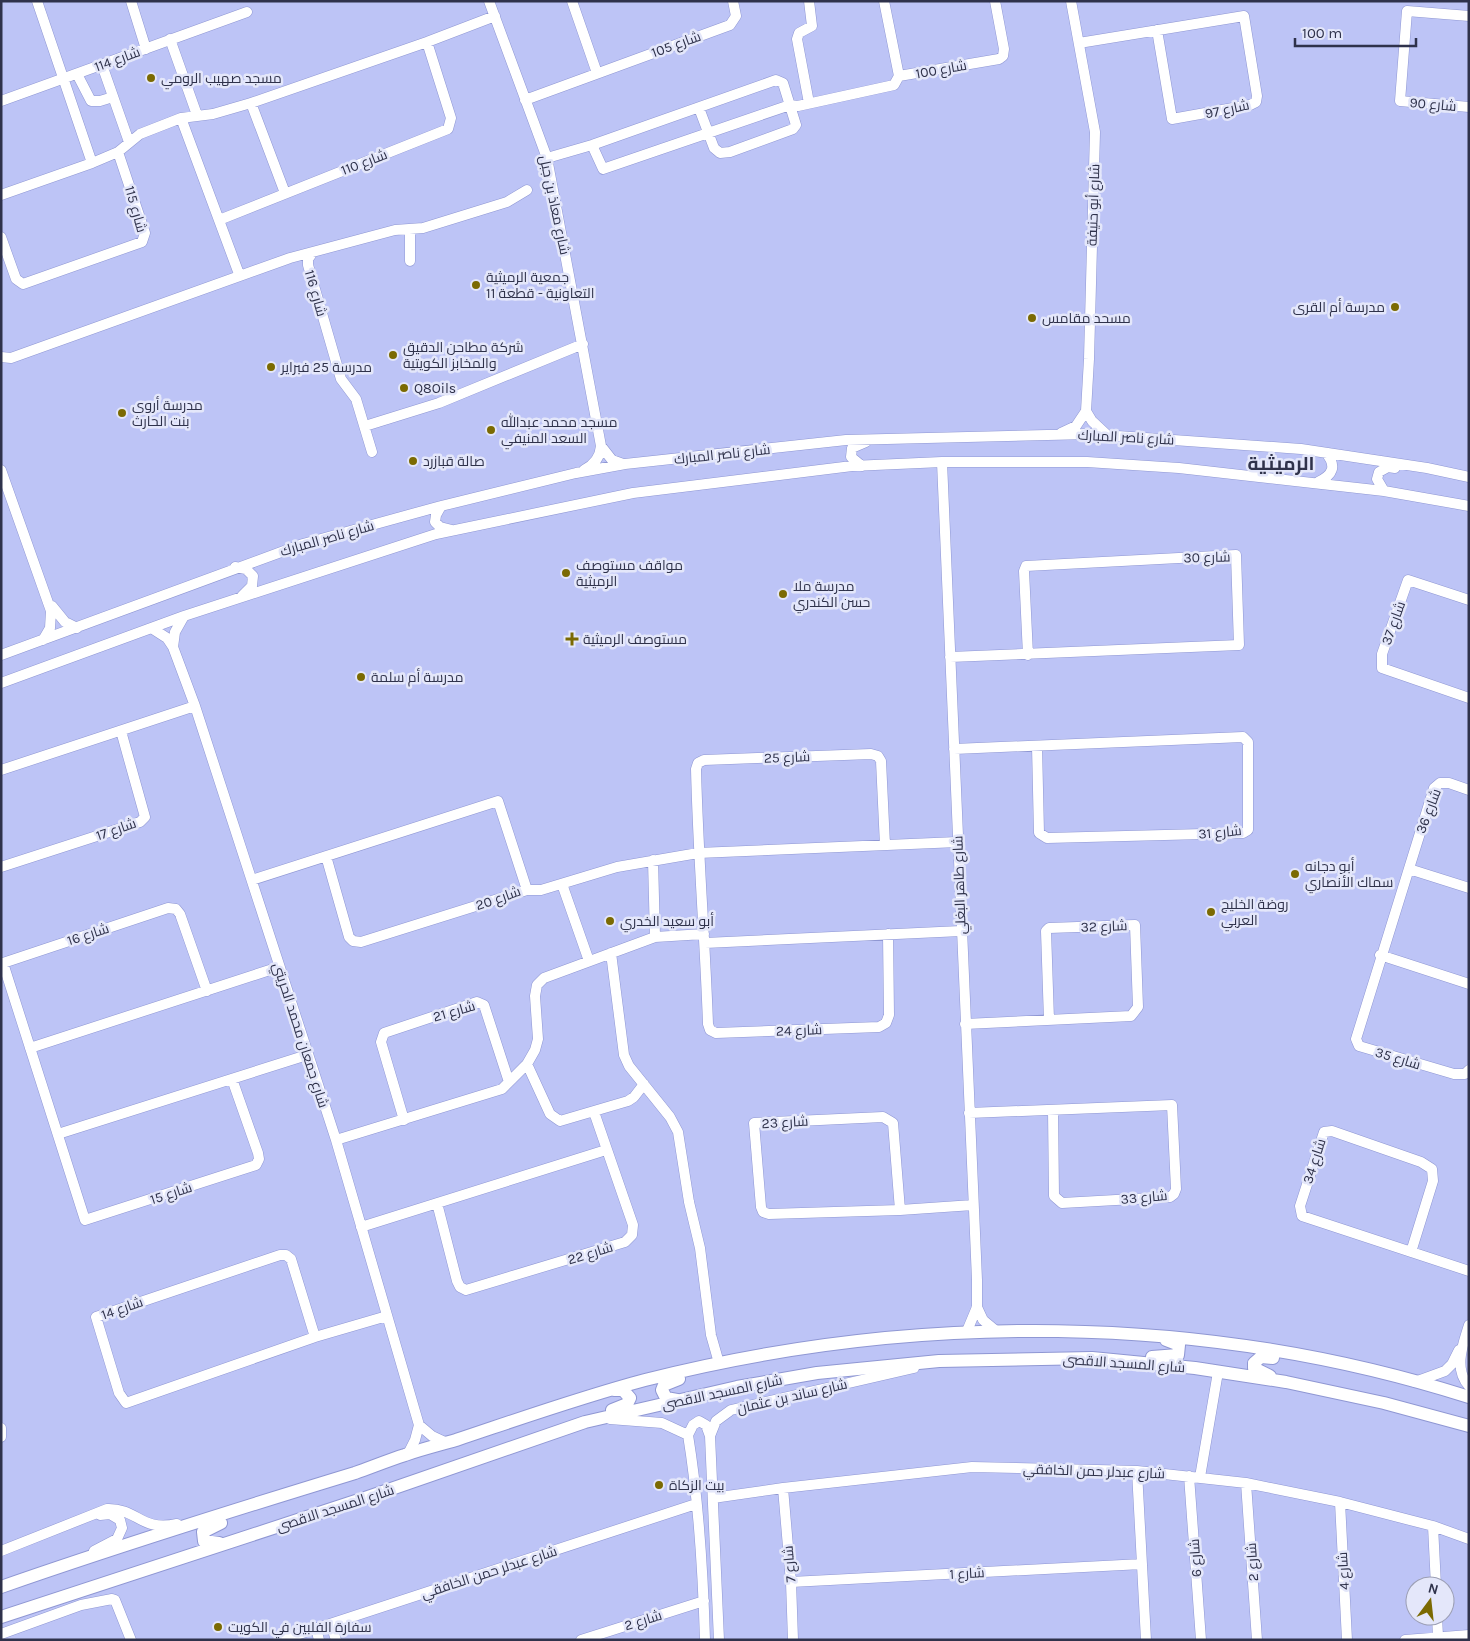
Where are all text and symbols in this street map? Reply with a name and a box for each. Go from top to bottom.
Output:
scale bar [1295,15,1416,47]
text: 100 m [1302,24,1342,42]
street label: شارع 105 [649,28,703,61]
street label: شارع 114 [92,43,142,76]
street label: شارع 100 [914,57,968,82]
place label: مسجد صهيب الرومي [161,70,282,90]
marker: مسجد صهيب الرومي [145,72,157,84]
street label: شارع 90 [1409,94,1457,115]
street label: شارع 97 [1203,96,1251,122]
street label: شارع 110 [339,146,390,179]
street label: شارع معاذ بن جبل [536,154,573,256]
street label: شارع أبو حنيفة [1083,164,1103,246]
street label: شارع 115 [121,184,150,234]
street label: شارع 116 [301,268,330,318]
place label: جمعية الرميثية التعاونية - قطعة 11 [486,269,594,302]
marker: جمعية الرميثية التعاونية - قطعة 11 [470,279,482,291]
place label: مدرسة أم القرى [1293,298,1385,317]
marker: مدرسة أم القرى [1389,301,1401,313]
place label: مسحد مقامس [1042,310,1131,327]
marker: مسحد مقامس [1026,312,1038,324]
place label: شركة مطاحن الدقيق والمخابز الكويتية [403,339,523,372]
marker: شركة مطاحن الدقيق والمخابز الكويتية [387,349,399,361]
place label: مدرسة 25 فبراير [280,359,372,376]
marker: مدرسة 25 فبراير [265,361,277,373]
place label: Q8Oils [414,380,456,397]
marker: Q8Oils [398,382,410,394]
place label: مدرسة أروى بنت الحارث [132,396,203,430]
marker: مدرسة أروى بنت الحارث [116,407,128,419]
place label: مسجد محمد عبدالله السعد المنيفي [501,413,617,450]
marker: مسجد محمد عبدالله السعد المنيفي [485,424,497,436]
street label: شارع ناصر المبارك [1077,426,1175,449]
street label: شارع ناصر المبارك [673,441,771,468]
place label: صالة قبازرد [423,453,485,470]
district label: الرميثية [1248,453,1314,475]
marker: صالة قبازرد [407,455,419,467]
street label: شارع ناصر المبارك [278,517,376,560]
street label: شارع 30 [1183,549,1231,566]
place label: مواقف مستوصف الرميثية [576,557,683,590]
marker: مواقف مستوصف الرميثية [560,567,572,579]
place label: مدرسة ملا حسن الكندري [793,578,870,614]
marker: مدرسة ملا حسن الكندري [777,588,789,600]
street label: شارع 37 [1378,599,1409,647]
place label: مستوصف الرميثية [583,631,687,648]
marker: مستوصف الرميثية [565,632,579,646]
place label: مدرسة أم سلمة [371,668,463,687]
marker: مدرسة أم سلمة [355,671,367,683]
street label: شارع 25 [763,748,811,767]
street label: شارع 36 [1412,786,1445,836]
street label: شارع 17 [94,815,139,844]
street label: شارع 31 [1198,822,1242,843]
street label: شارع طاهر البغلي [949,835,973,935]
place label: أبو دجانه سماك الأنصاري [1305,857,1393,894]
marker: أبو دجانه سماك الأنصاري [1289,868,1301,880]
street label: شارع 20 [473,883,523,914]
place label: روضة الخليج العربي [1221,896,1288,932]
marker: روضة الخليج العربي [1205,906,1217,918]
place label: أبو سعيد الخدري [620,912,714,933]
marker: أبو سعيد الخدري [604,915,616,927]
street label: شارع 32 [1080,917,1128,936]
street label: شارع 16 [65,920,111,949]
street label: شارع جمعان محمد الحريتي [266,960,332,1111]
street label: شارع 21 [431,997,477,1026]
street label: شارع 24 [776,1021,822,1040]
street label: شارع 35 [1373,1044,1423,1073]
street label: شارع 23 [761,1113,809,1132]
street label: شارع 34 [1299,1136,1330,1186]
street label: شارع 15 [148,1179,194,1208]
street label: شارع 33 [1120,1187,1168,1208]
street label: شارع 22 [565,1239,615,1268]
street label: شارع 14 [99,1293,145,1323]
street label: شارع المسجد الاقصى [1062,1351,1186,1376]
street label: شارع المسجد الاقصى [660,1371,784,1414]
street label: شارع ساند بن عثمان [735,1376,849,1417]
street label: شارع عبدلر حمن الخافقي [1023,1461,1165,1485]
place label: بيت الزكاة [669,1477,725,1494]
marker: بيت الزكاة [653,1479,665,1491]
street label: شارع المسجد الاقصى [274,1481,396,1536]
street label: شارع 6 [1186,1538,1205,1578]
street label: شارع عبدلر حمن الخافقي [419,1542,560,1605]
street label: شارع 2 [1243,1542,1262,1582]
street label: شارع 7 [779,1545,800,1583]
street label: شارع 4 [1334,1551,1353,1591]
street label: شارع 1 [949,1564,985,1583]
north arrow [1405,1576,1455,1626]
text: N [1426,1579,1440,1598]
street label: شارع 2 [622,1607,664,1634]
place label: سفارة الفلبين في الكويت [228,1619,372,1639]
marker: سفارة الفلبين في الكويت [212,1621,224,1633]

